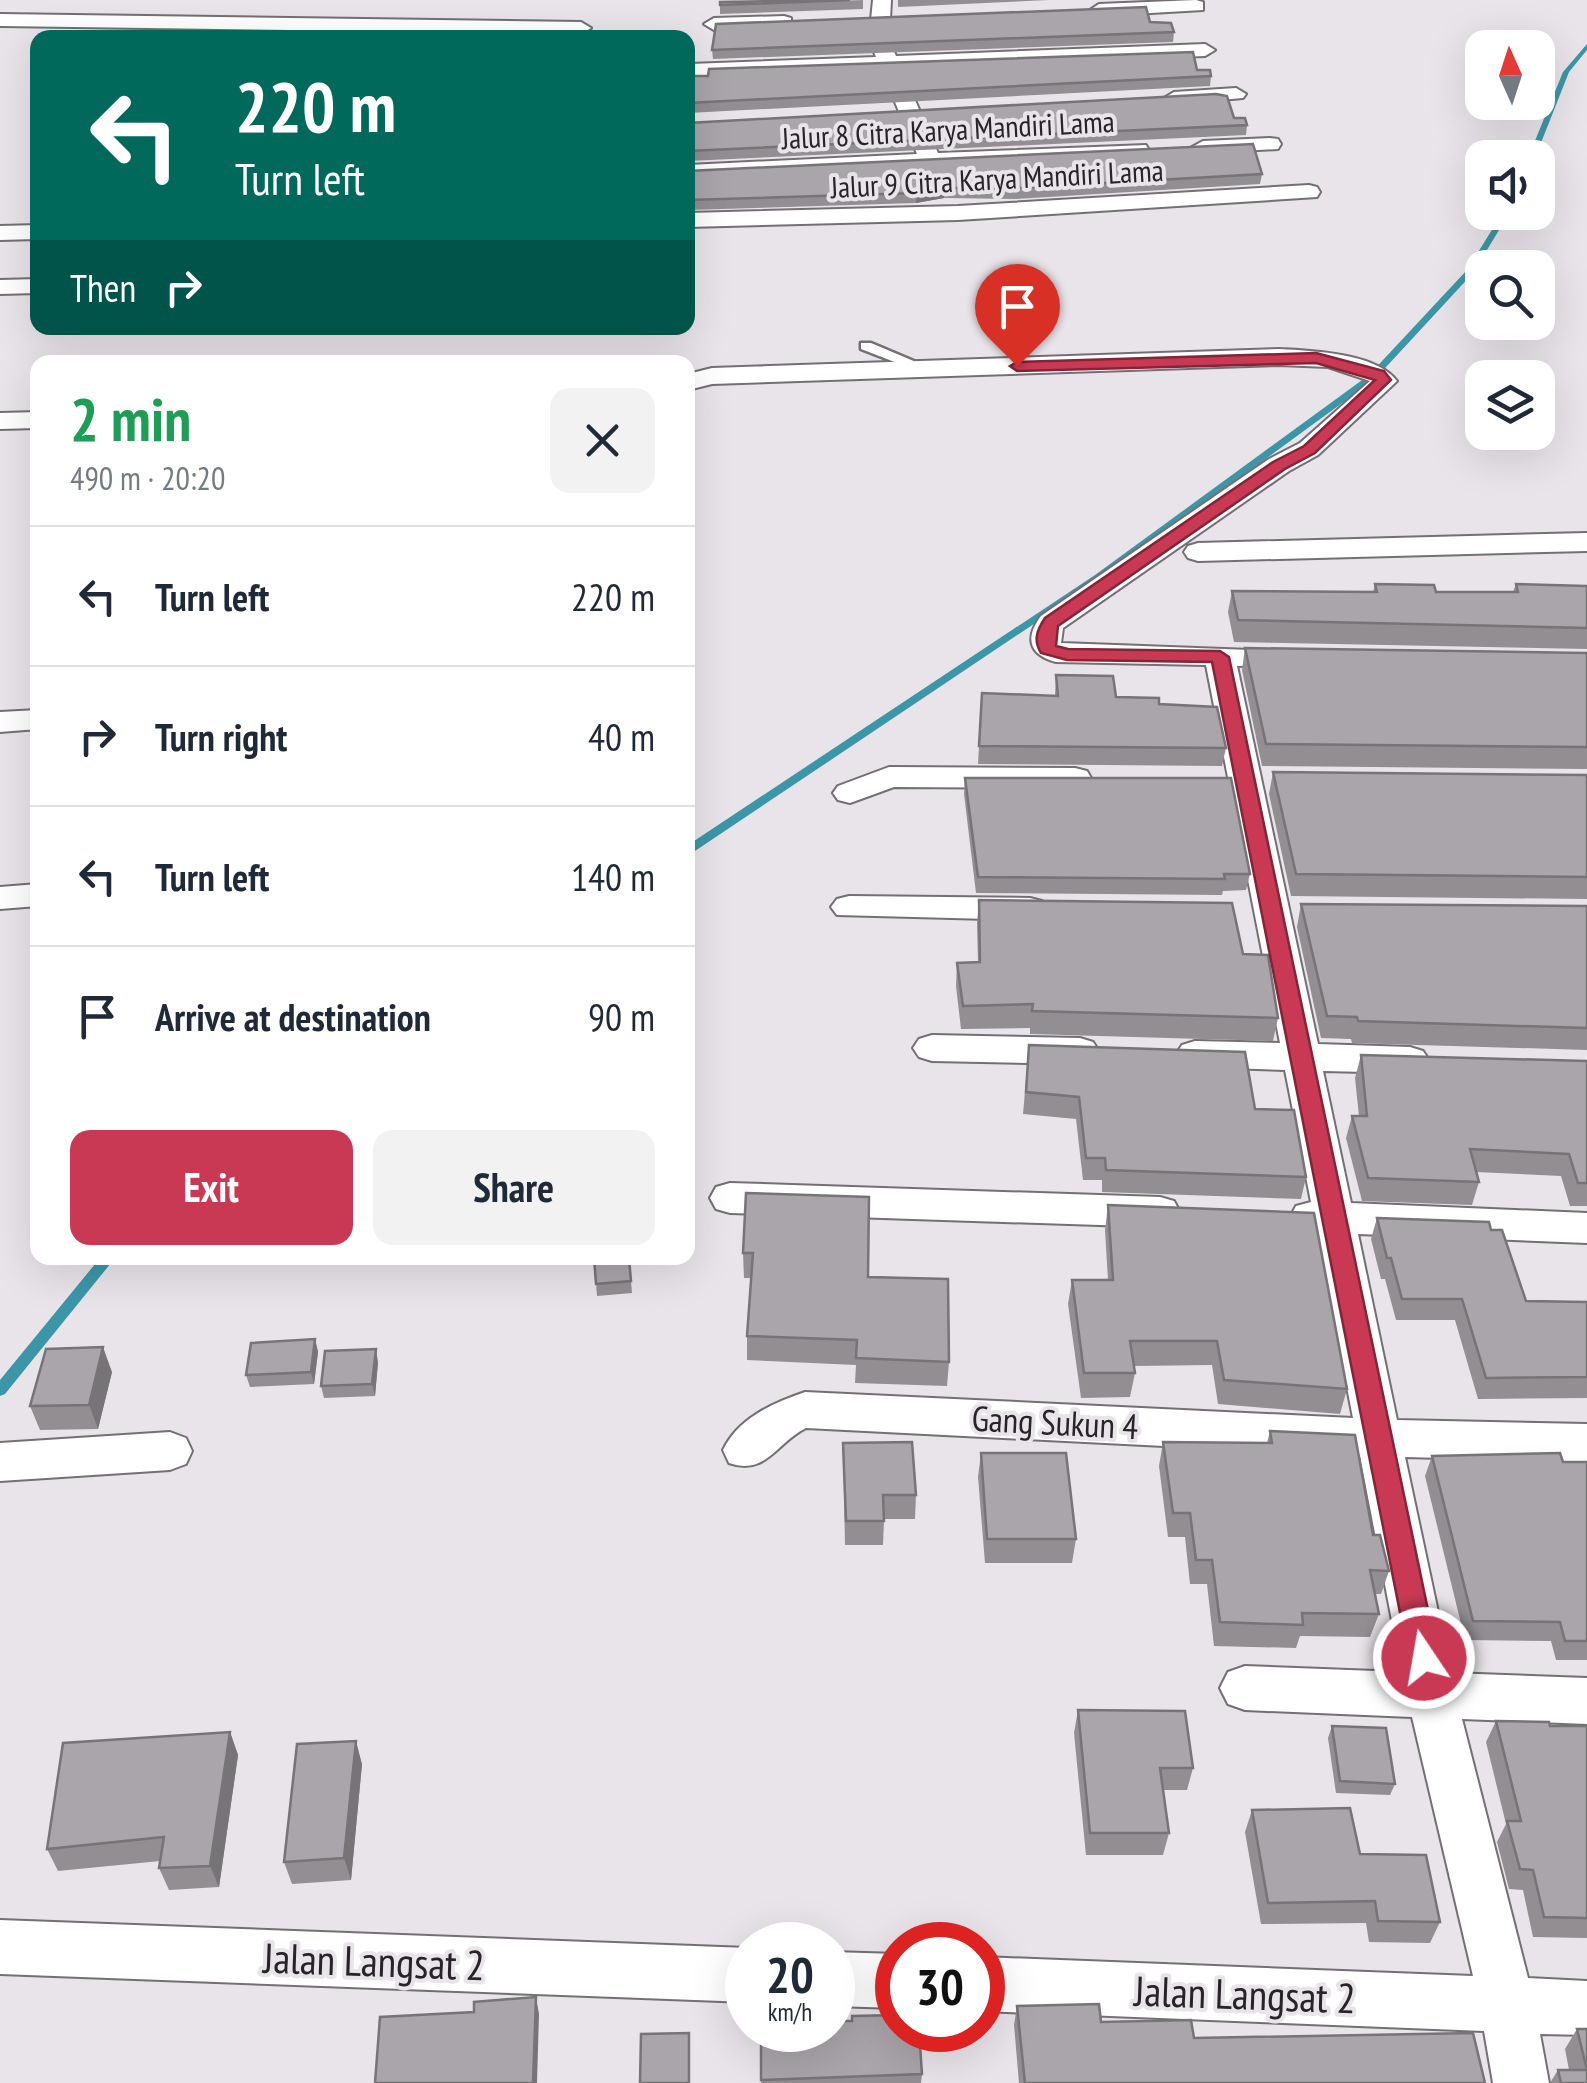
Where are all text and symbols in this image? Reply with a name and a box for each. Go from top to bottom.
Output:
north arrow [1465,30,1555,120]
map controls [1465,30,1555,450]
text: 220 m [235,61,396,151]
icon: left [70,70,200,200]
street label: Jalur 8 Citra Karya Mandiri Lama [780,101,1115,157]
button: sound [1465,140,1555,230]
text: Turn left [235,149,365,207]
street label: Jalur 9 Citra Karya Mandiri Lama [829,150,1164,206]
button: search [1465,250,1555,340]
icon: right [156,260,211,315]
text: Then [70,263,136,312]
pin [975,264,1060,367]
icon: arrive [990,279,1045,334]
button: layers [1465,360,1555,450]
text: 2 min [70,380,191,458]
button: close [550,388,655,493]
text: 490 m · 20:20 [70,457,225,499]
icon: left [70,569,125,624]
text: Turn left [155,572,269,621]
text: 220 m [571,572,655,621]
icon: right [70,709,125,764]
text: Turn right [155,712,287,761]
text: 40 m [588,712,655,761]
icon: left [70,849,125,904]
text: Turn left [155,852,269,901]
text: 140 m [571,852,655,901]
icon: arrive [70,989,125,1044]
text: Arrive at destination [155,992,431,1041]
text: 90 m [588,992,655,1041]
button: Exit [70,1130,353,1245]
button: Share [373,1130,655,1245]
street label: Gang Sukun 4 [971,1395,1140,1449]
position arrow [1372,1606,1476,1710]
speed limit sign: 30 [875,1922,1005,2052]
street label: Jalan Langsat 2 [260,1930,486,1992]
text: 20 [766,1942,814,2007]
street label: Jalan Langsat 2 [1131,1963,1357,2025]
text: km/h [768,1996,812,2028]

